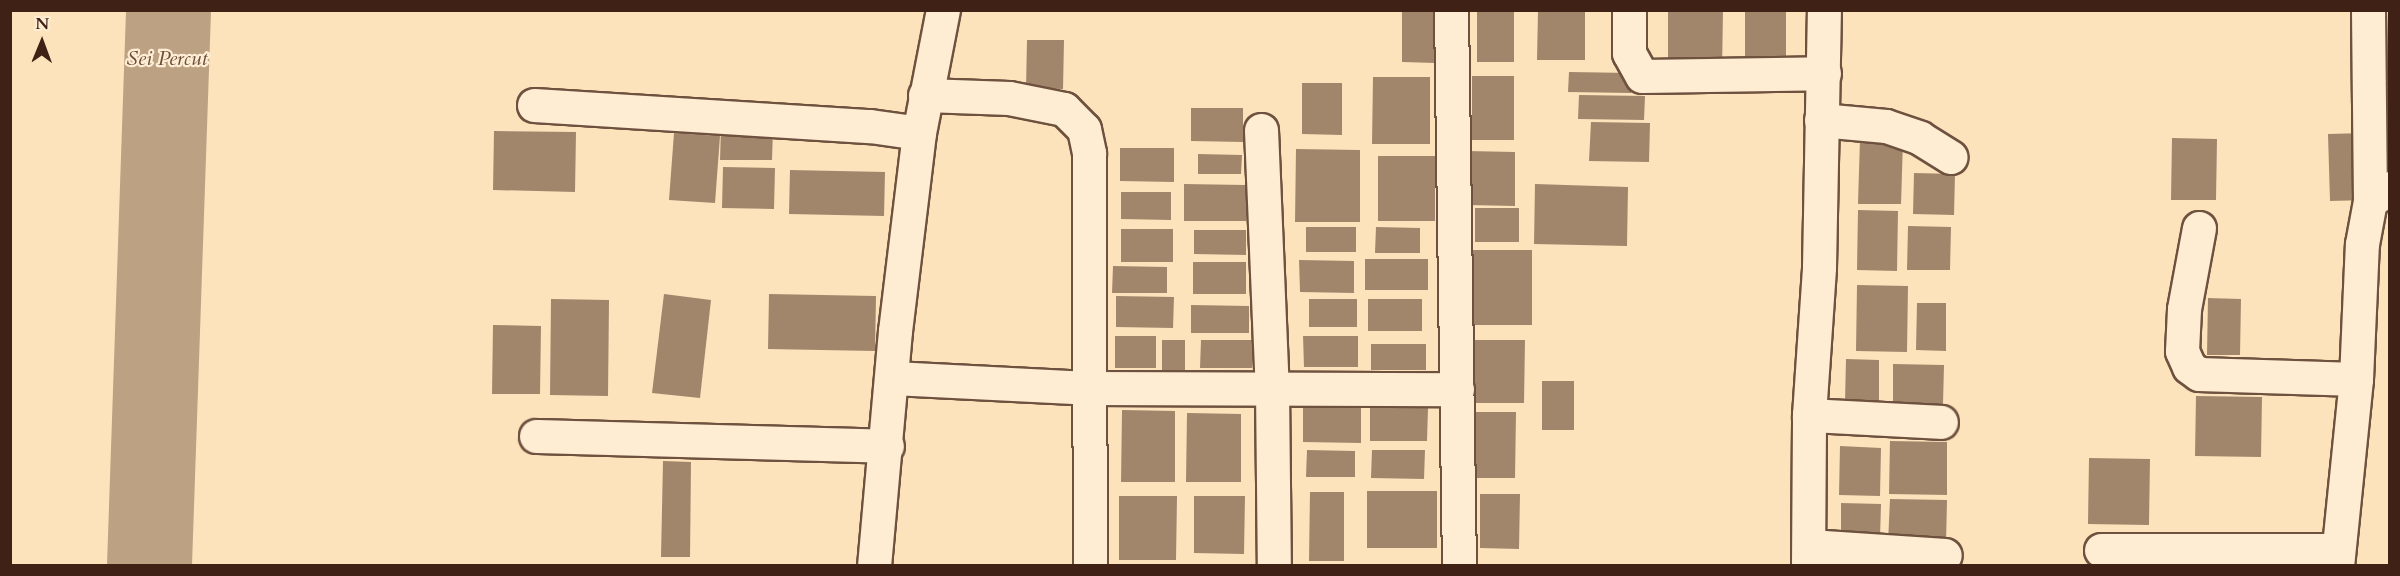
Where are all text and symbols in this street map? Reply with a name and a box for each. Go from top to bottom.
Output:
north arrow [12,12,72,72]
text: N [35,13,49,35]
water label: Sei Percut [126,46,208,72]

